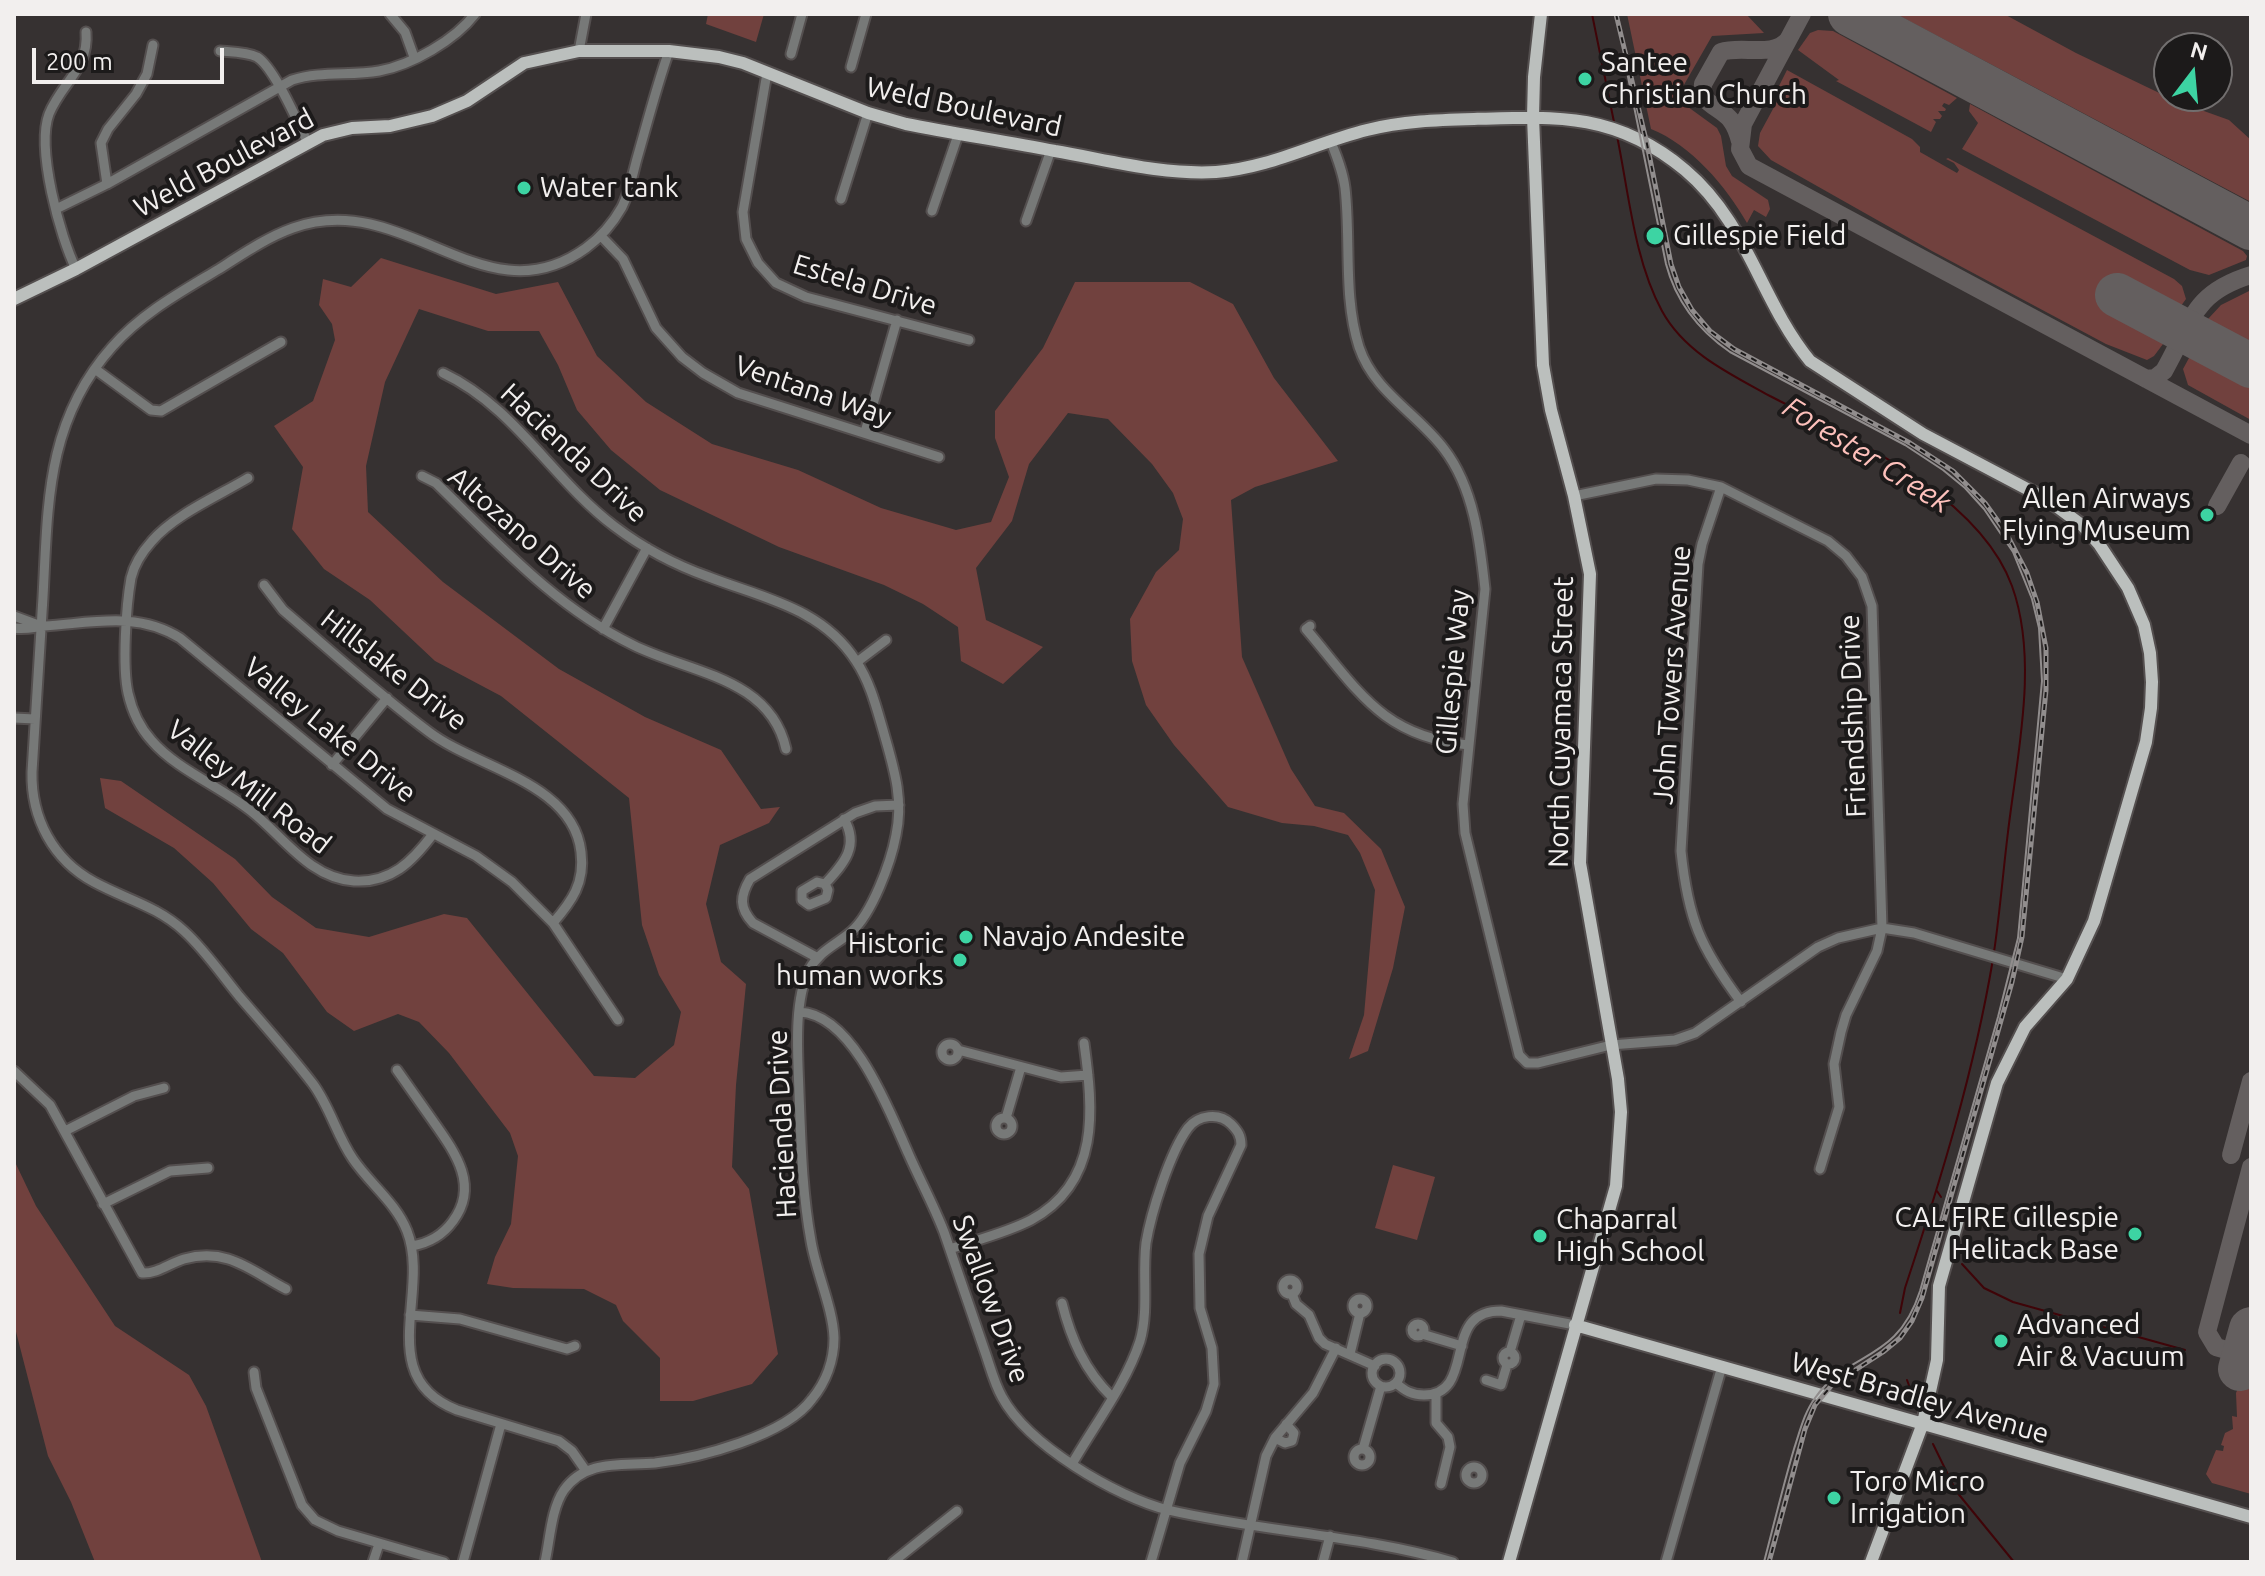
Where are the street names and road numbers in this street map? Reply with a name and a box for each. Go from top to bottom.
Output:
street label: Weld Boulevard [863,70,1065,144]
street label: Weld Boulevard [128,101,320,225]
street label: Estela Drive [789,247,941,323]
street label: Ventana Way [730,348,896,434]
street label: Hacienda Drive [494,376,654,530]
street label: Altozano Drive [441,460,603,606]
street label: John Towers Avenue [1646,544,1698,806]
street label: North Cuyamaca Street [1542,576,1580,868]
street label: Gillespie Way [1429,588,1477,756]
street label: Hillslake Drive [314,602,474,738]
street label: Friendship Drive [1833,614,1873,818]
street label: Valley Lake Drive [237,650,423,810]
street label: Valley Mill Road [160,713,338,861]
street label: Hacienda Drive [760,1029,804,1219]
street label: Swallow Drive [945,1211,1037,1387]
street label: West Bradley Avenue [1787,1345,2053,1451]

